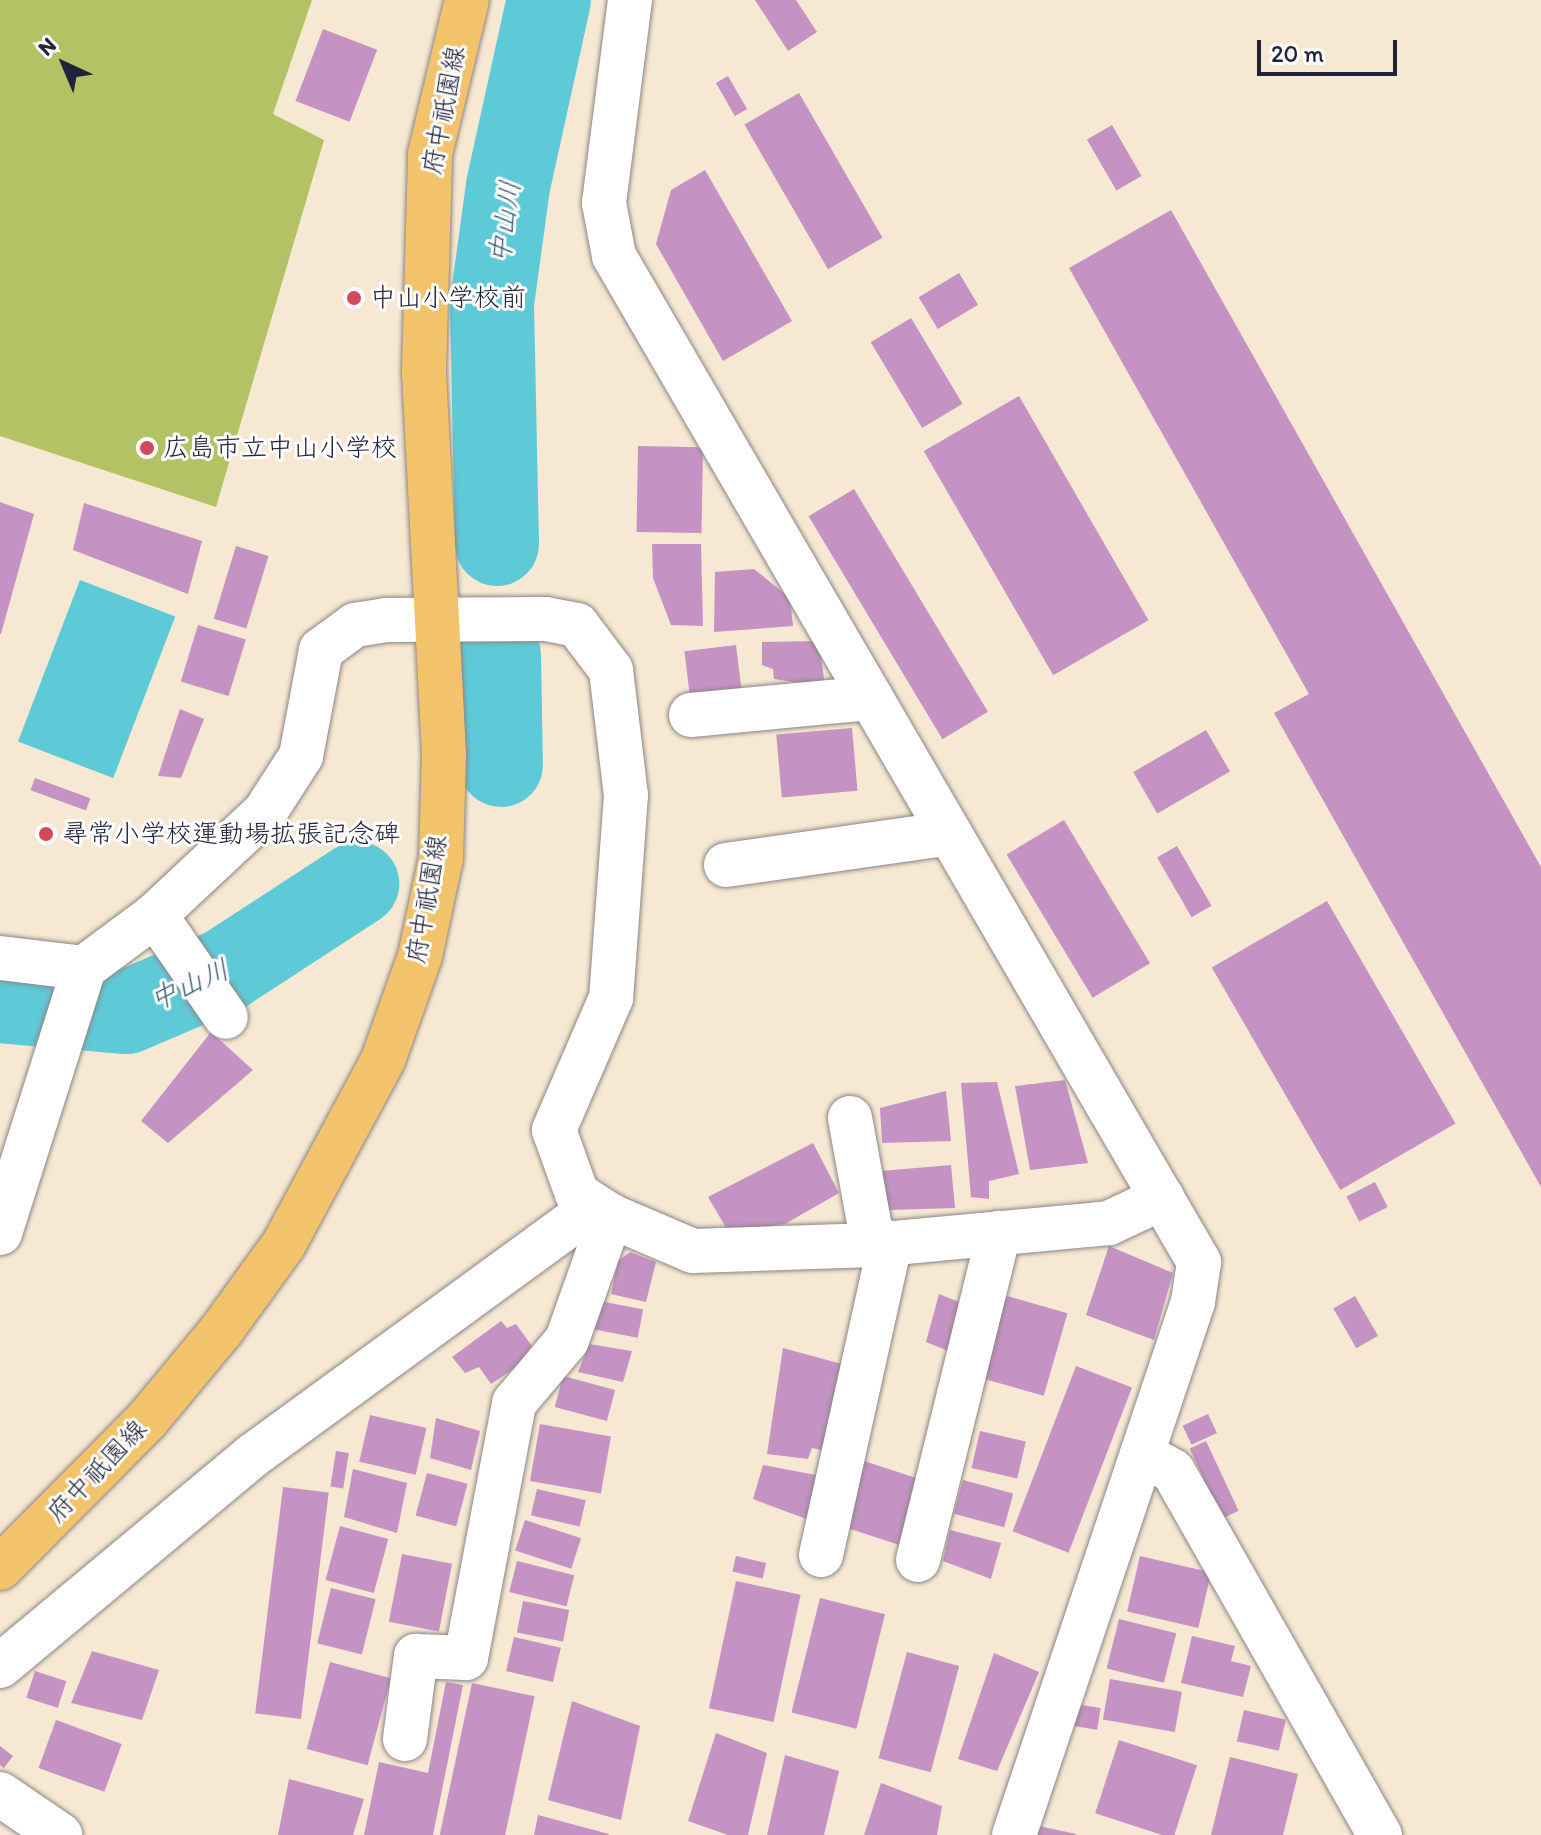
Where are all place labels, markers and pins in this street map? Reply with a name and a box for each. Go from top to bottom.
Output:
place label: 中山小学校前 [370,282,526,314]
marker: 中山小学校前 [345,289,363,307]
place label: 広島市立中山小学校 [163,432,397,464]
marker: 広島市立中山小学校 [138,439,156,457]
place label: 尋常小学校運動場拡張記念碑 [62,818,400,850]
marker: 尋常小学校運動場拡張記念碑 [37,825,55,843]

